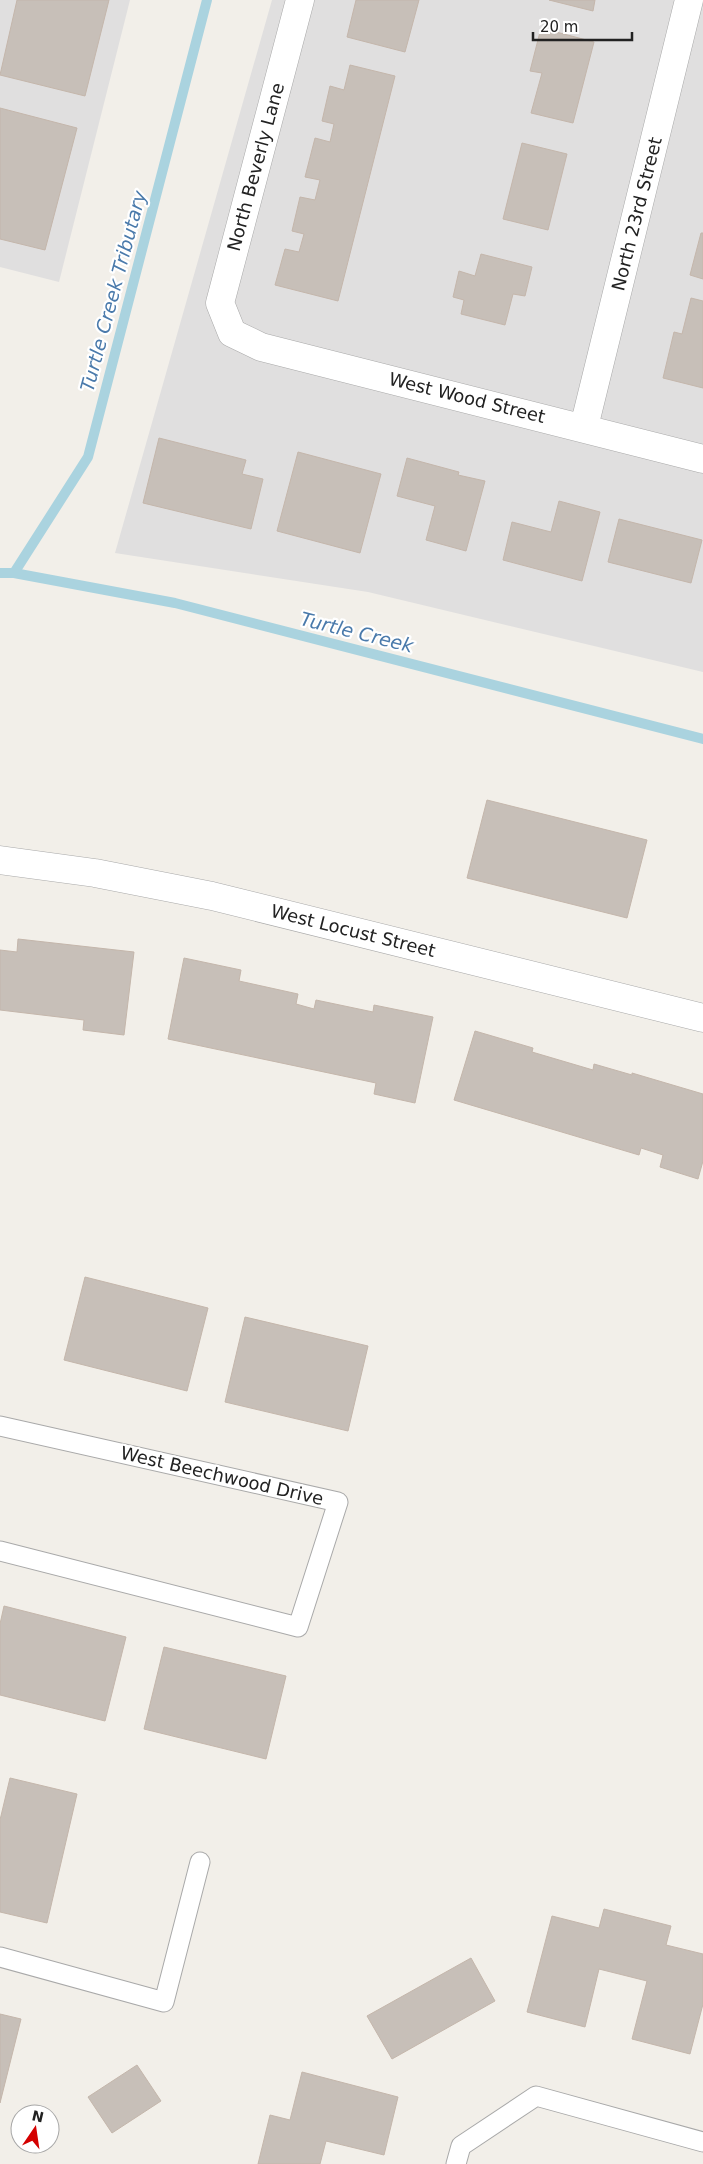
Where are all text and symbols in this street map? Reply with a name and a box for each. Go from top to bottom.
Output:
scale bar [533,10,632,42]
text: 20 m [540,18,578,36]
street label: North Beverly Lane [223,80,288,253]
street label: North 23rd Street [607,135,666,293]
water label: Turtle Creek Tributary [76,187,151,394]
street label: West Wood Street [387,368,548,427]
water label: Turtle Creek [298,607,417,657]
street label: West Locust Street [269,900,438,961]
street label: West Beechwood Drive [119,1442,326,1509]
north arrow [10,2104,60,2154]
text: N [30,2107,45,2125]

